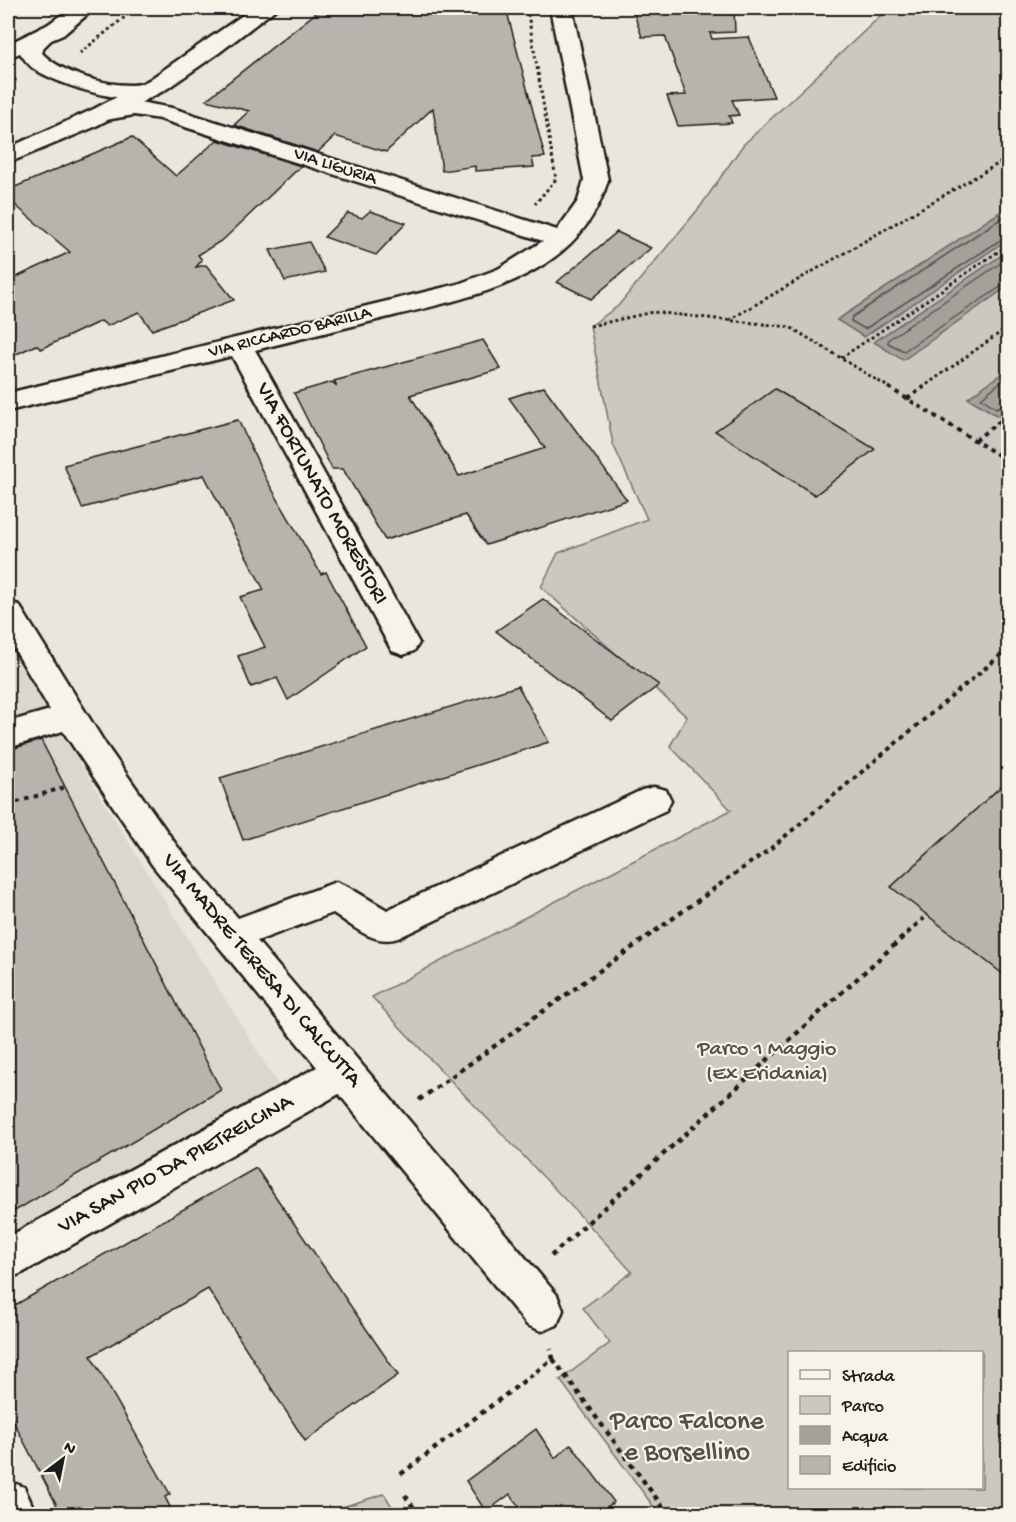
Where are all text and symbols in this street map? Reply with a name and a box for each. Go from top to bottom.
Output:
street label: VIA LIGURIA [290,143,381,191]
street label: VIA RICCARDO BARILLA [206,302,375,364]
street label: VIA FORTUNATO MORESTORI [249,378,393,609]
street label: VIA MADRE TERESA DI CALCUTTA [155,848,367,1094]
park label: Parco 1 Maggio (Ex Eridania) [696,1037,837,1088]
street label: VIA SAN PIO DA PIETRELCINA [53,1089,299,1241]
legend [788,1351,983,1489]
text: Strada [842,1367,896,1388]
text: Parco [841,1397,884,1418]
park label: Parco Falcone e Borsellino [609,1407,765,1470]
text: Acqua [842,1427,889,1448]
north arrow [33,1429,93,1489]
text: N [60,1438,79,1460]
text: Edificio [842,1457,896,1478]

